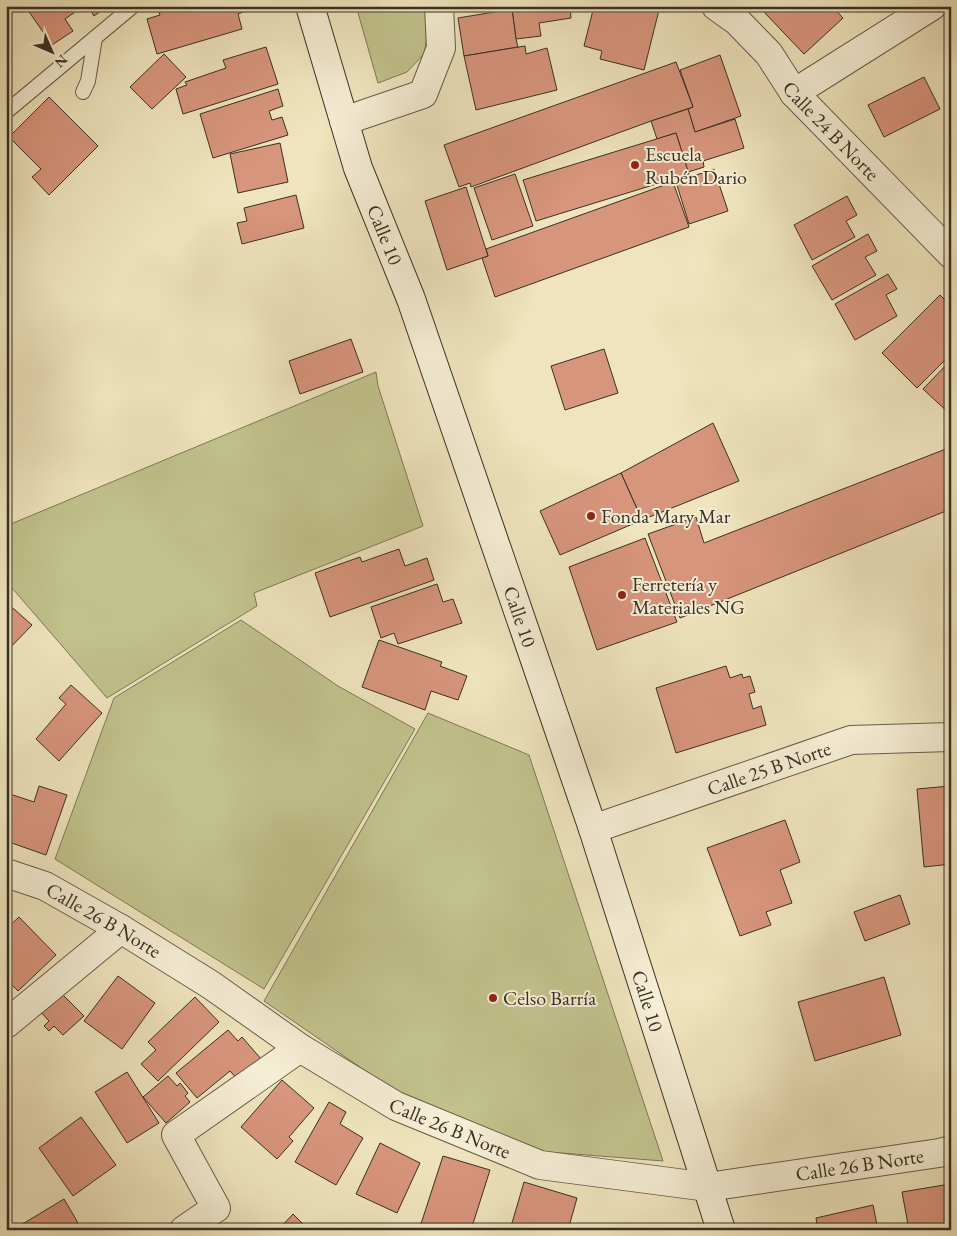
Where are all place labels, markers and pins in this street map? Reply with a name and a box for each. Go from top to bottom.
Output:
place label: Escuela Rubén Dario [645,141,747,190]
marker: Escuela Rubén Dario [629,159,641,171]
place label: Fonda Mary Mar [601,503,731,529]
marker: Fonda Mary Mar [585,510,597,522]
place label: Ferretería y Materiales NG [632,571,745,620]
marker: Ferretería y Materiales NG [616,589,628,601]
place label: Celso Barría [503,985,596,1011]
marker: Celso Barría [487,992,499,1004]

